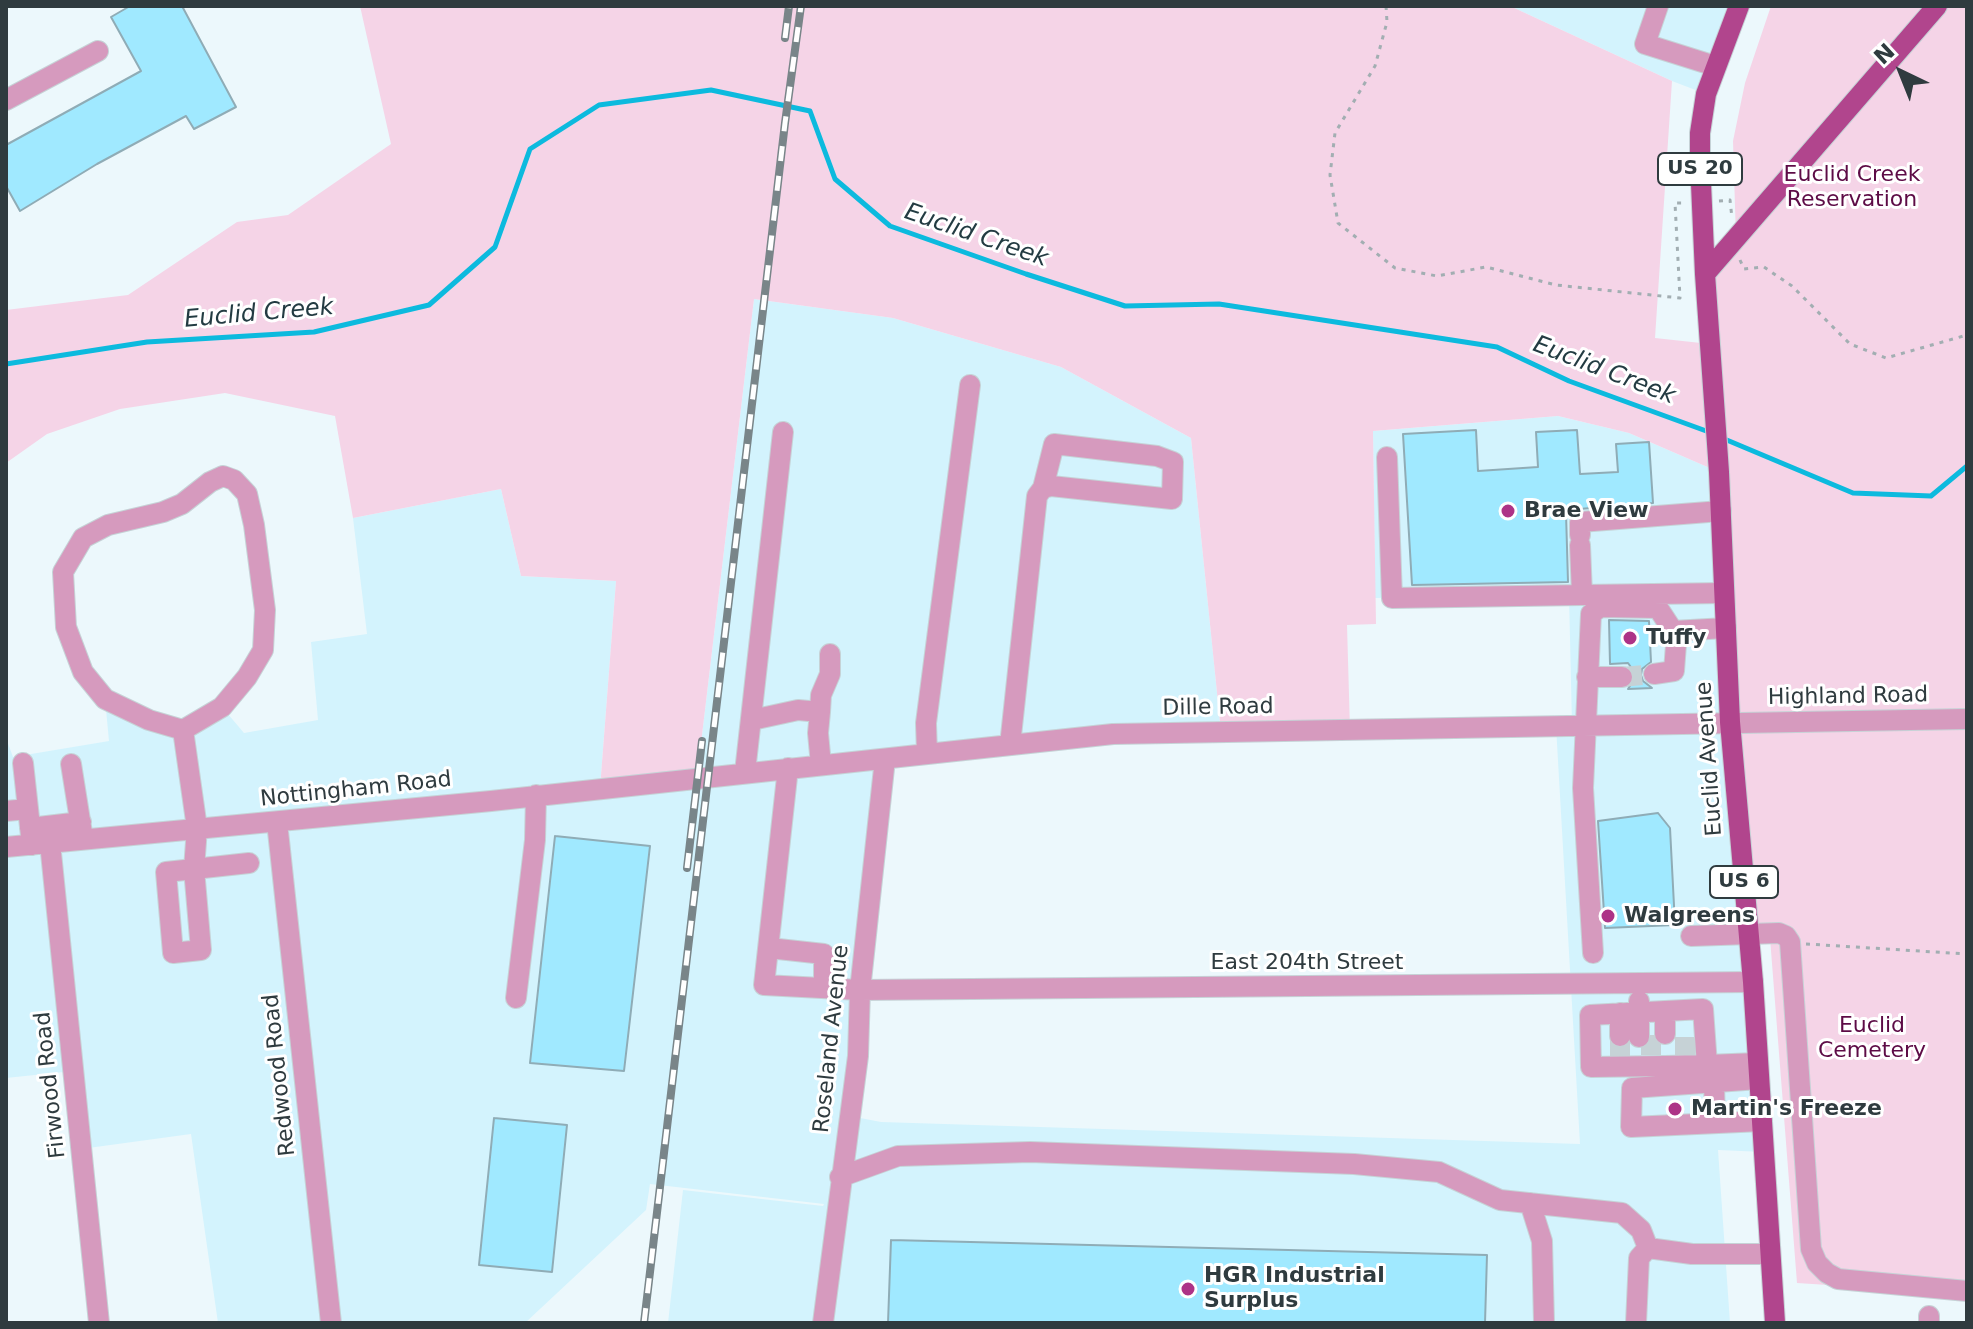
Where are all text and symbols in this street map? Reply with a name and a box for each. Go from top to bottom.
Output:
north arrow [1861,32,1941,112]
text: N [1869,39,1900,70]
road number: US 20 [1658,153,1742,185]
park label: Euclid Creek Reservation [1784,162,1920,214]
water label: Euclid Creek [900,198,1052,274]
water label: Euclid Creek [183,293,335,335]
water label: Euclid Creek [1529,331,1679,411]
place label: Brae View [1524,498,1648,524]
marker: Brae View [1499,502,1517,520]
place label: Tuffy [1646,625,1706,651]
marker: Tuffy [1621,629,1639,647]
street label: Euclid Avenue [1691,681,1729,837]
street label: Highland Road [1768,682,1928,712]
street label: Dille Road [1162,694,1274,722]
street label: Nottingham Road [259,767,453,813]
road number: US 6 [1710,866,1778,898]
place label: Walgreens [1624,903,1755,929]
marker: Walgreens [1599,907,1617,925]
street label: Roseland Avenue [809,944,855,1134]
street label: East 204th Street [1211,950,1403,976]
street label: Redwood Road [258,993,302,1157]
street label: Firwood Road [30,1010,72,1160]
park label: Euclid Cemetery [1818,1013,1926,1064]
place label: Martin's Freeze [1691,1096,1882,1122]
marker: Martin's Freeze [1666,1100,1684,1118]
place label: HGR Industrial Surplus [1204,1263,1385,1314]
marker: HGR Industrial Surplus [1179,1280,1197,1298]

